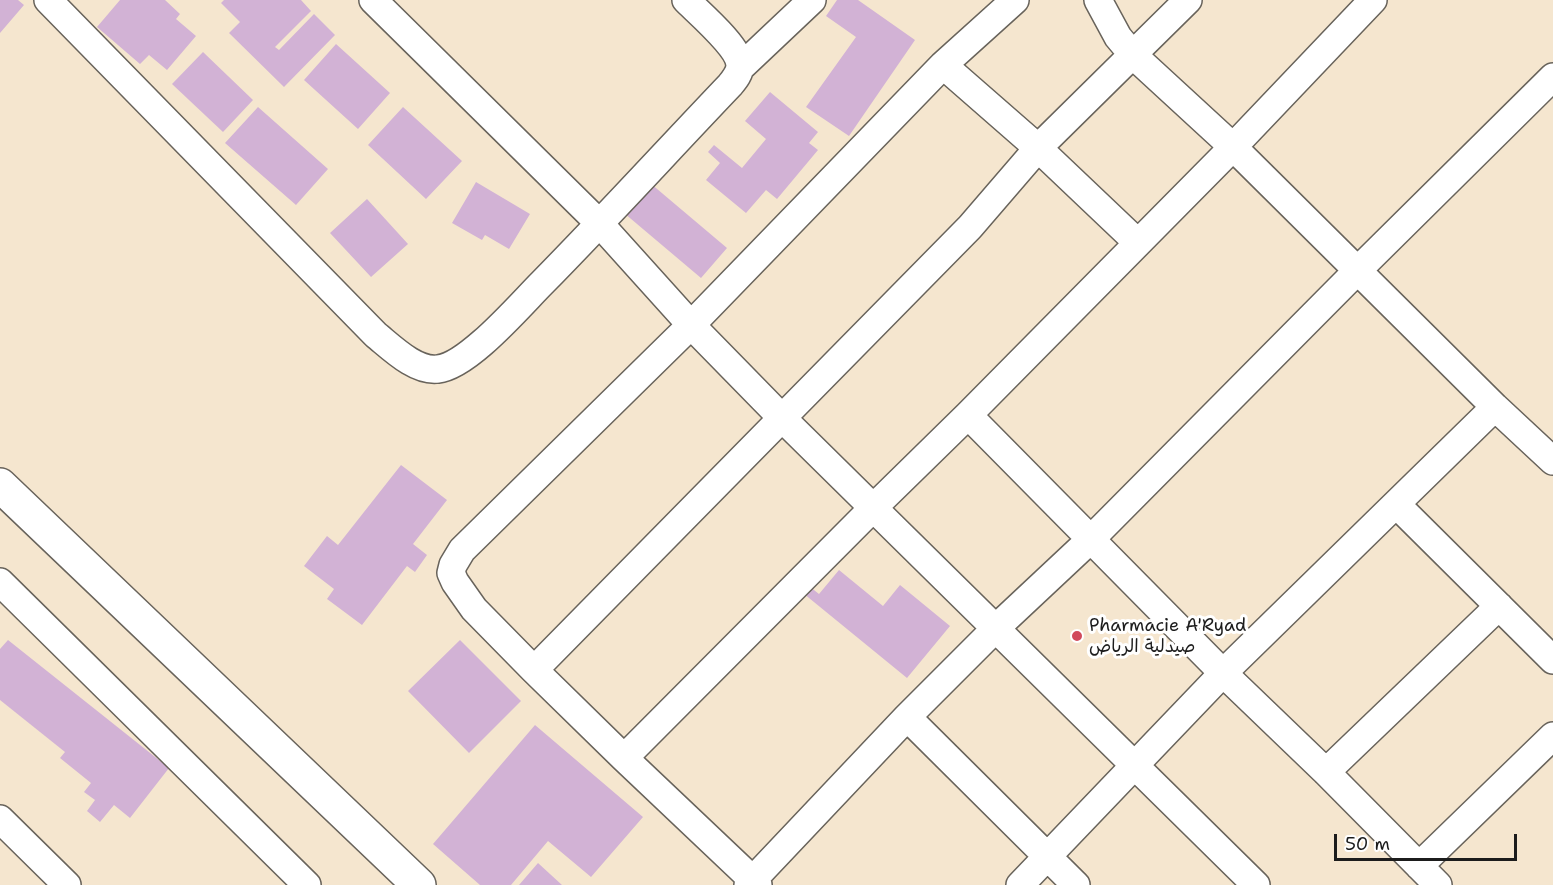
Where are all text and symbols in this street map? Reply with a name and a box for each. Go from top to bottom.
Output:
place label: Pharmacie A'Ryad صيدلية الرياض [1089,615,1246,658]
marker: Pharmacie A'Ryad صيدلية الرياض [1070,629,1084,643]
scale bar [1337,822,1520,860]
text: 50 m [1345,832,1390,856]

